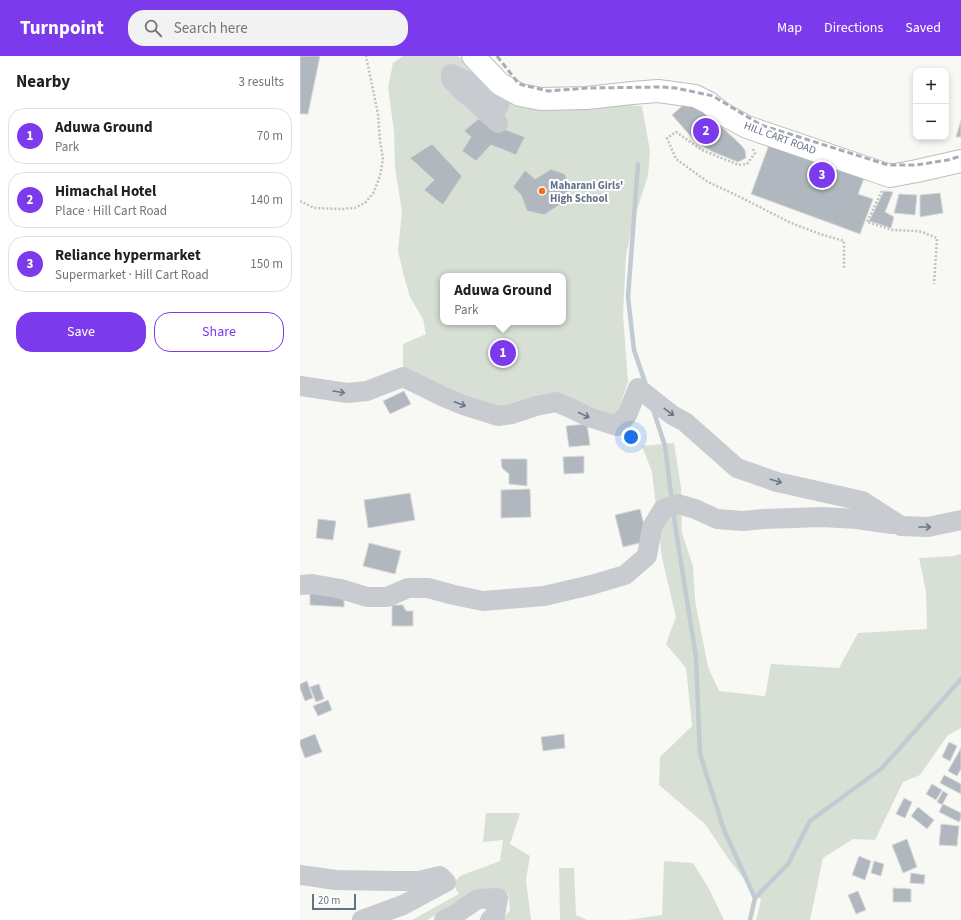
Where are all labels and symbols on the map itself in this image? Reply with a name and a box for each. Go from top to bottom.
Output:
pin: 2 [693,116,719,146]
street label: HILL CART ROAD [742,118,818,158]
pin: 3 [809,160,835,190]
place label: Maharani Girls' High School [550,178,623,206]
marker: Maharani Girls' High School [537,186,547,196]
pin: 1 [490,338,516,368]
one-way arrow [332,388,345,396]
one-way arrow [454,400,466,408]
one-way arrow [663,408,674,416]
one-way arrow [577,412,589,419]
your location [621,427,641,447]
one-way arrow [769,478,782,485]
one-way arrow [918,523,931,531]
scale bar [312,892,356,911]

